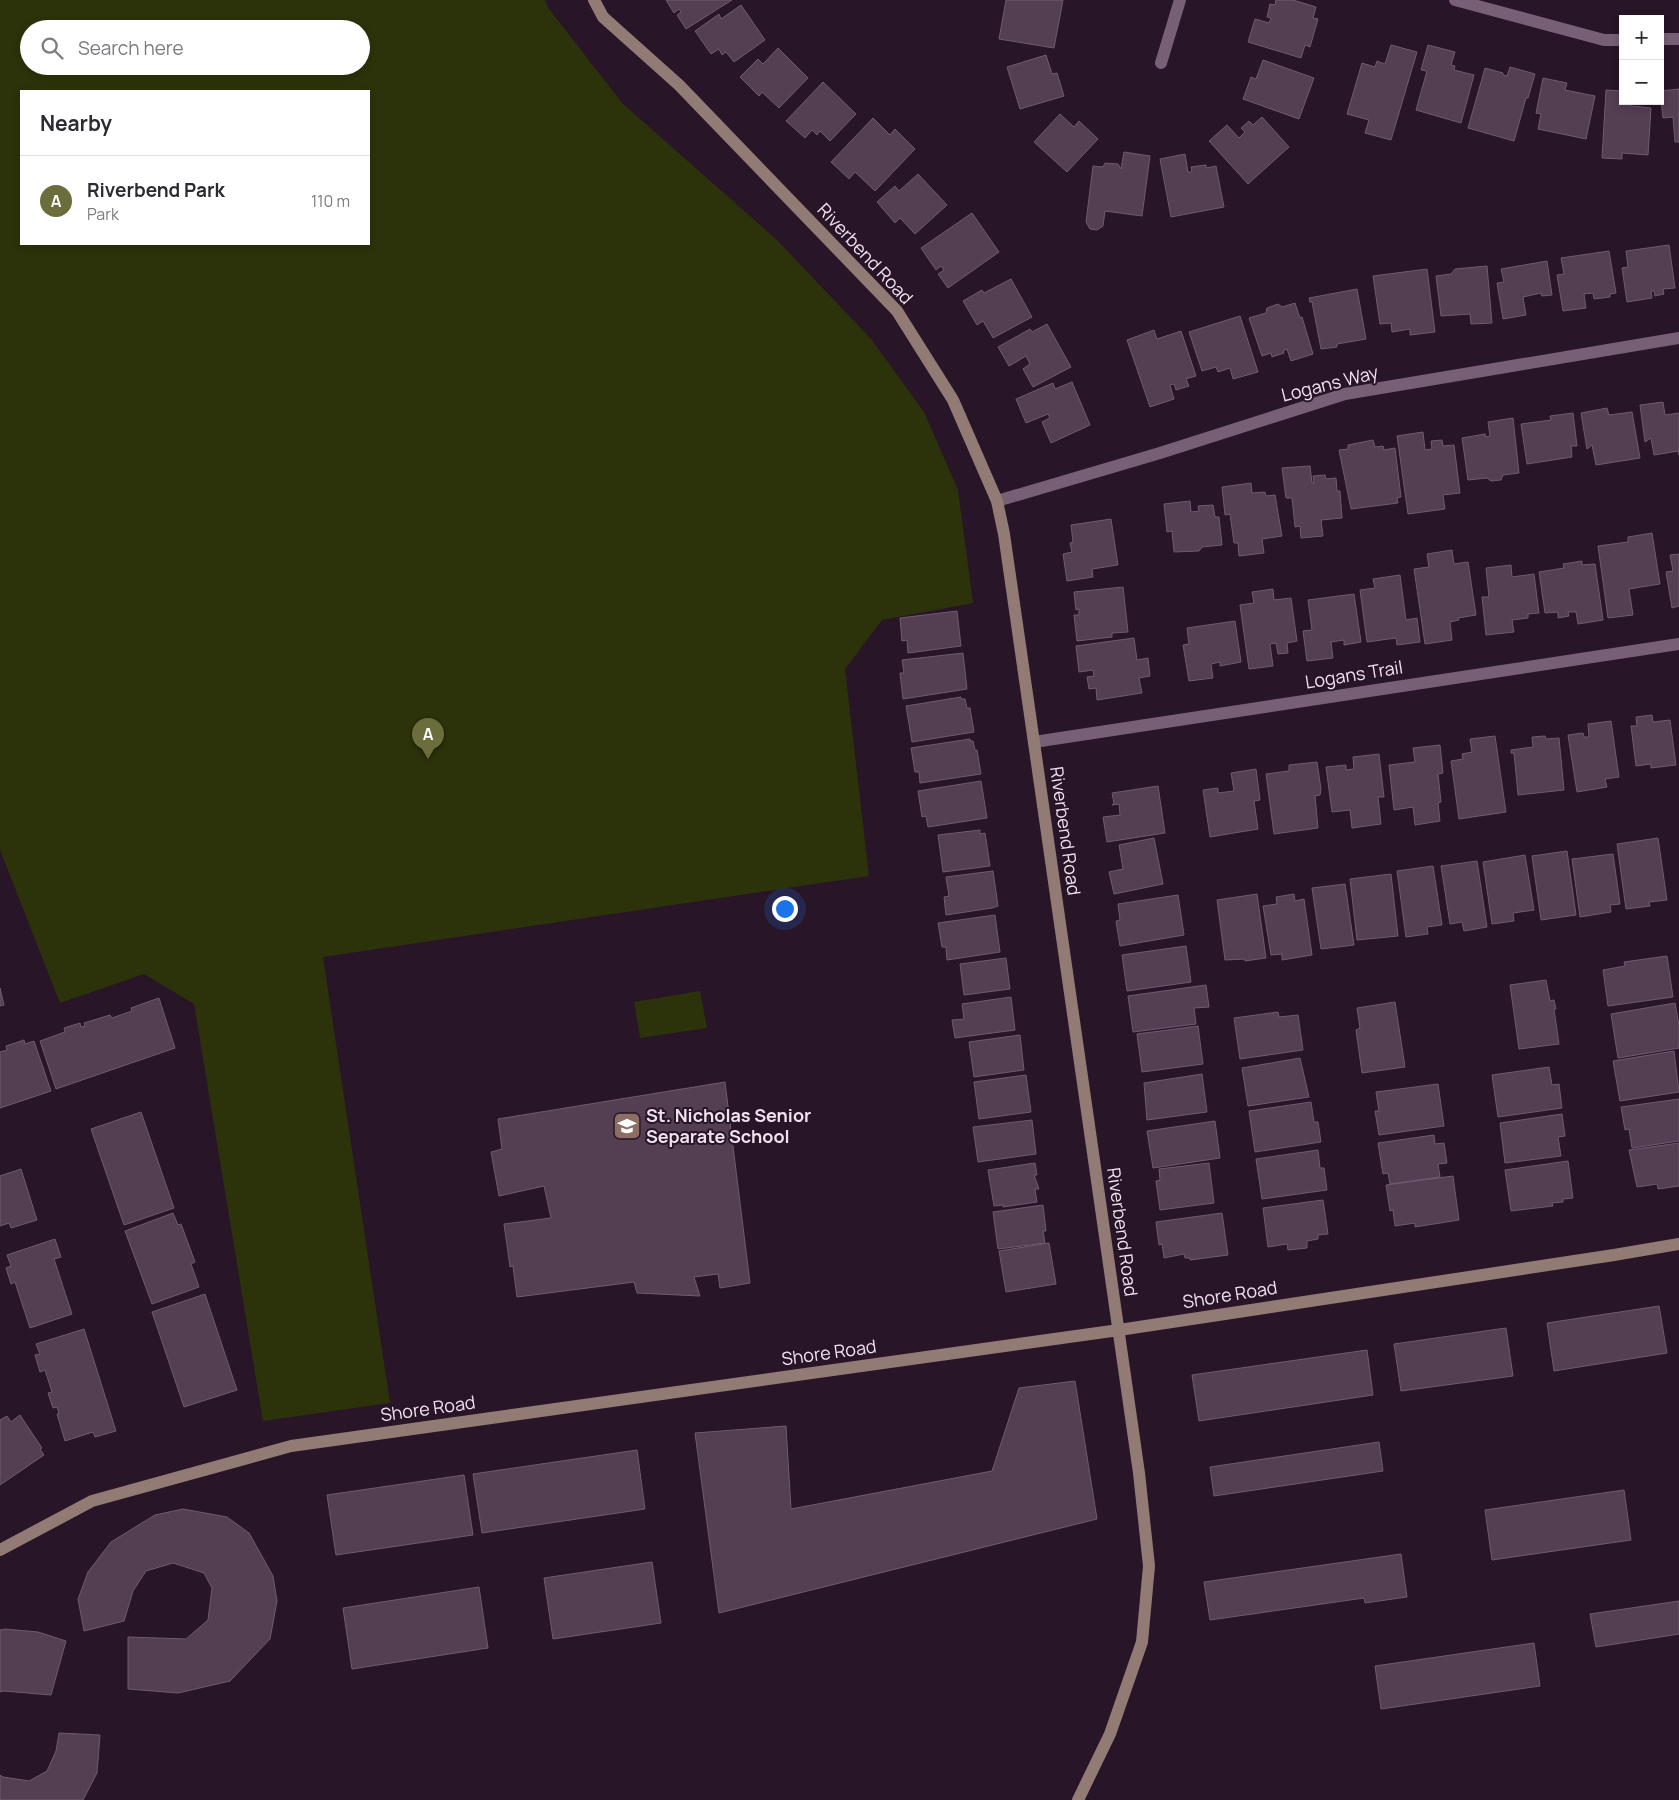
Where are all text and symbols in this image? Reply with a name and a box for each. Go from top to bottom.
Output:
map controls [1619,15,1664,105]
button: + [1619,15,1664,60]
search box [20,20,370,75]
icon: search [38,34,66,62]
text: Search here [78,35,184,61]
button: − [1619,60,1664,105]
text: Nearby [40,109,112,137]
text: Riverbend Park [87,177,225,203]
text: A [51,190,61,212]
text: 110 m [311,190,350,212]
street label: Riverbend Road [813,198,919,309]
text: Park [87,203,119,225]
street label: Logans Way [1279,359,1381,407]
street label: Logans Trail [1303,654,1404,694]
pin: A [412,718,444,759]
street label: Riverbend Road [1045,765,1087,897]
your location [772,896,798,922]
place label: St. Nicholas Senior Separate School [646,1103,811,1148]
school or university icon: St. Nicholas Senior Separate School [612,1111,642,1141]
street label: Riverbend Road [1102,1166,1144,1298]
street label: Shore Road [1181,1275,1279,1313]
street label: Shore Road [780,1333,878,1371]
street label: Shore Road [379,1389,477,1427]

